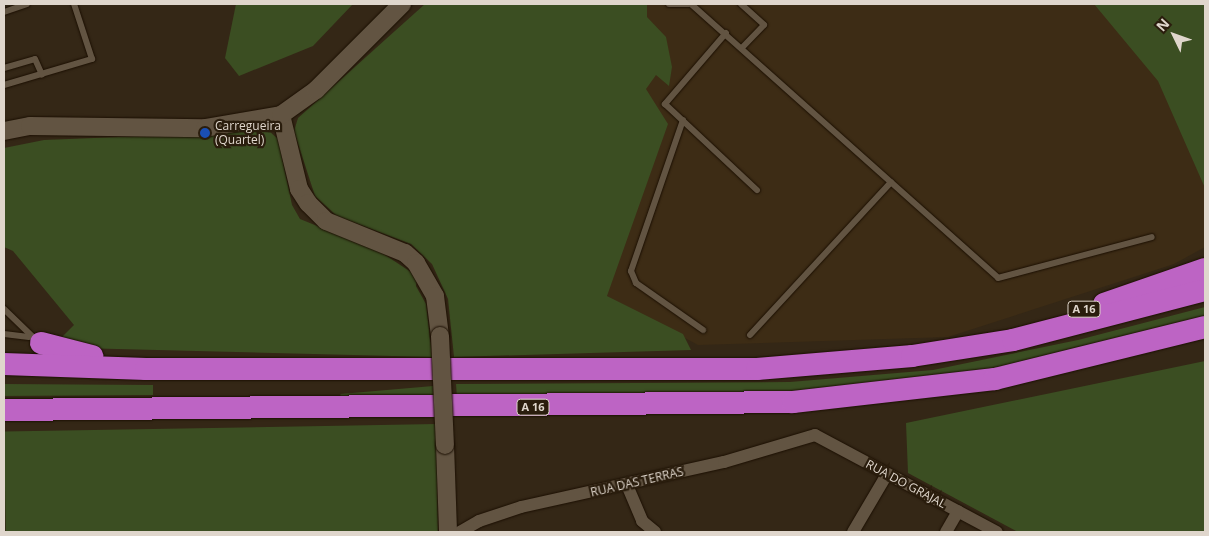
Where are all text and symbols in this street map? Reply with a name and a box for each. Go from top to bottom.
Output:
north arrow [1149,10,1199,60]
text: N [1152,14,1173,35]
place label: Carregueira (Quartel) [215,119,281,147]
marker: Carregueira (Quartel) [199,127,211,139]
road number: A 16 [1066,300,1102,318]
road number: A 16 [516,398,550,416]
street label: RUA DO GRAJAL [863,457,949,511]
street label: RUA DAS TERRAS [589,464,685,500]

